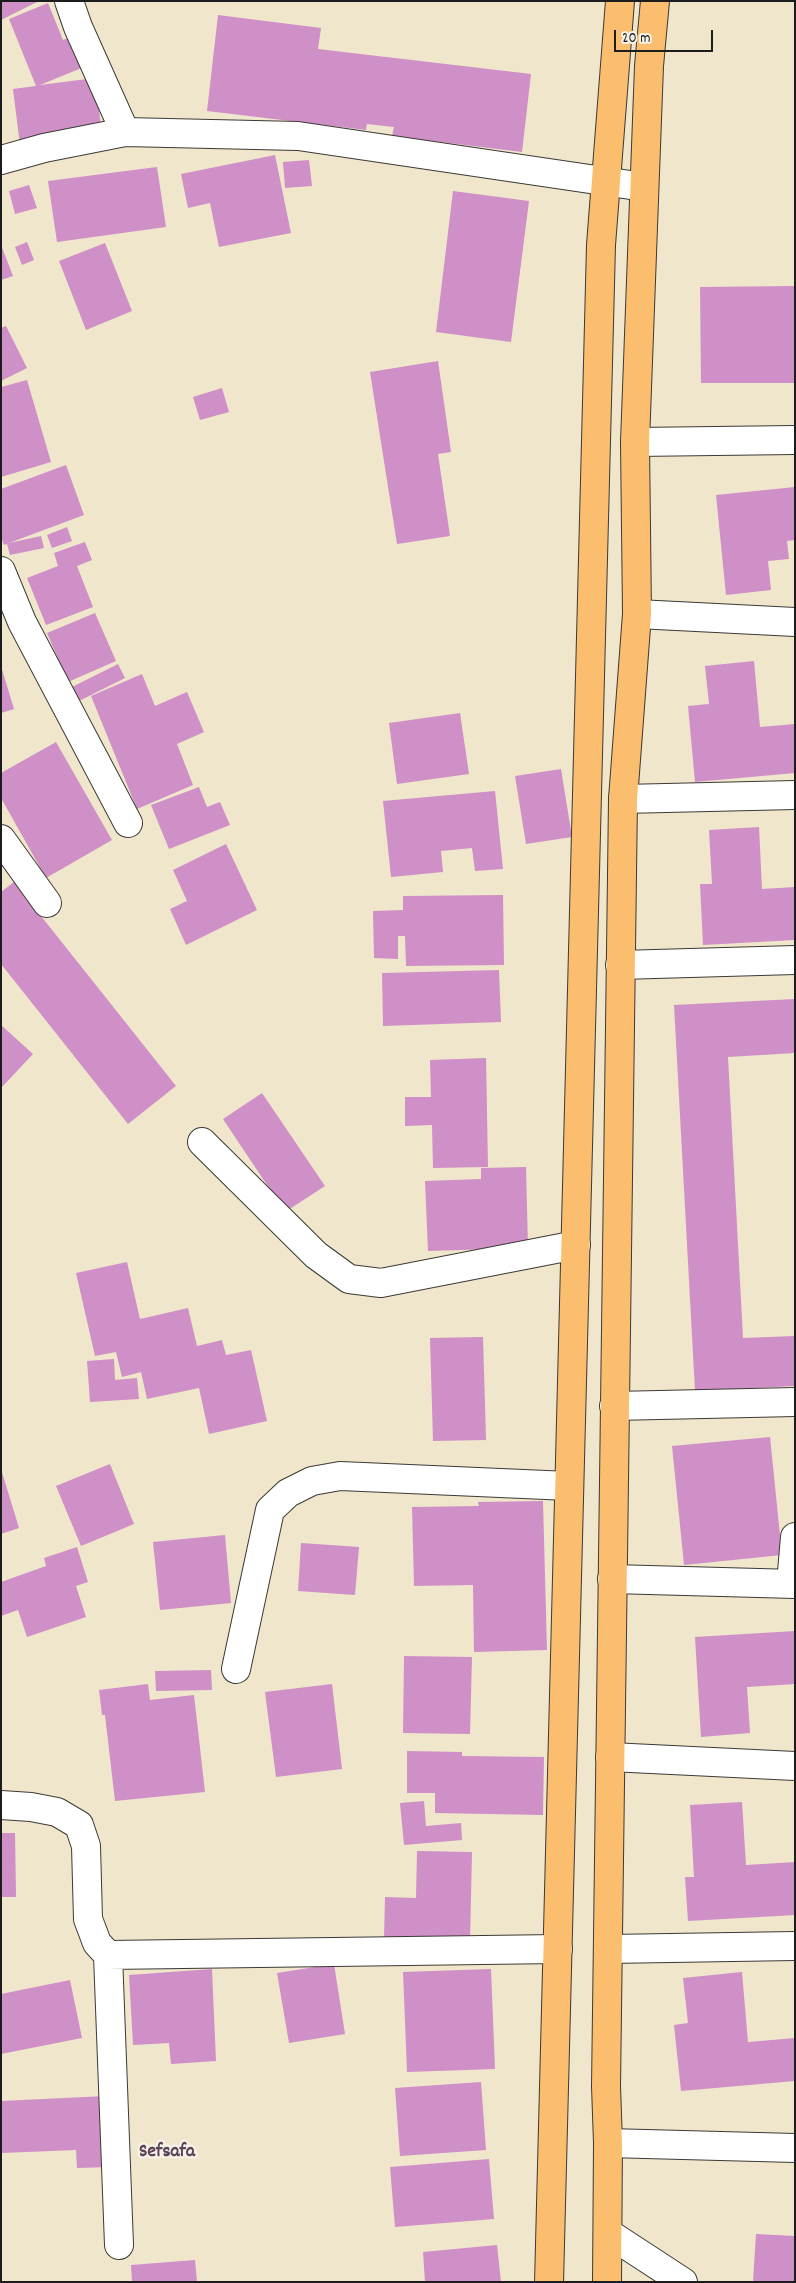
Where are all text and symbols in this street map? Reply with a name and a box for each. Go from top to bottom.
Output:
scale bar [616,20,715,52]
text: 20 m [622,28,650,50]
district label: Sefsafa [139,2142,195,2164]

